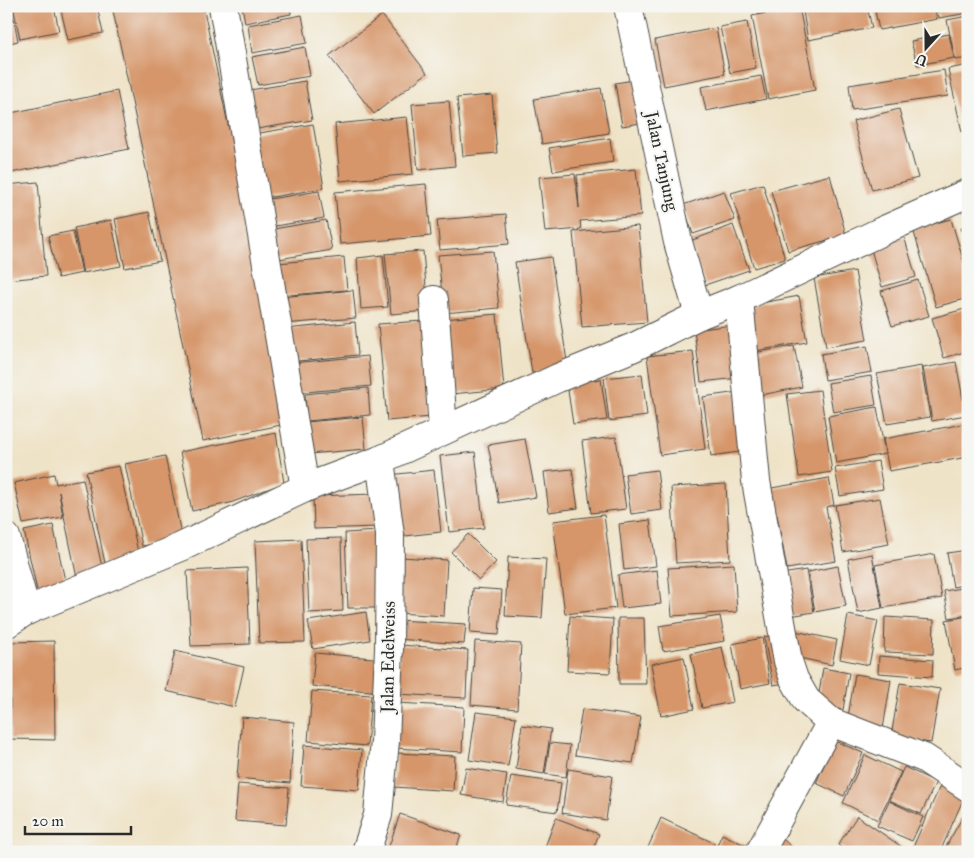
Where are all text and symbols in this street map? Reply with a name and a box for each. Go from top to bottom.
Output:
north arrow [902,22,952,72]
text: U [912,49,930,70]
street label: Jalan Tanjung [639,107,683,214]
street label: Jalan Edelweiss [376,601,401,715]
scale bar [25,803,131,835]
text: 20 m [32,812,64,830]

